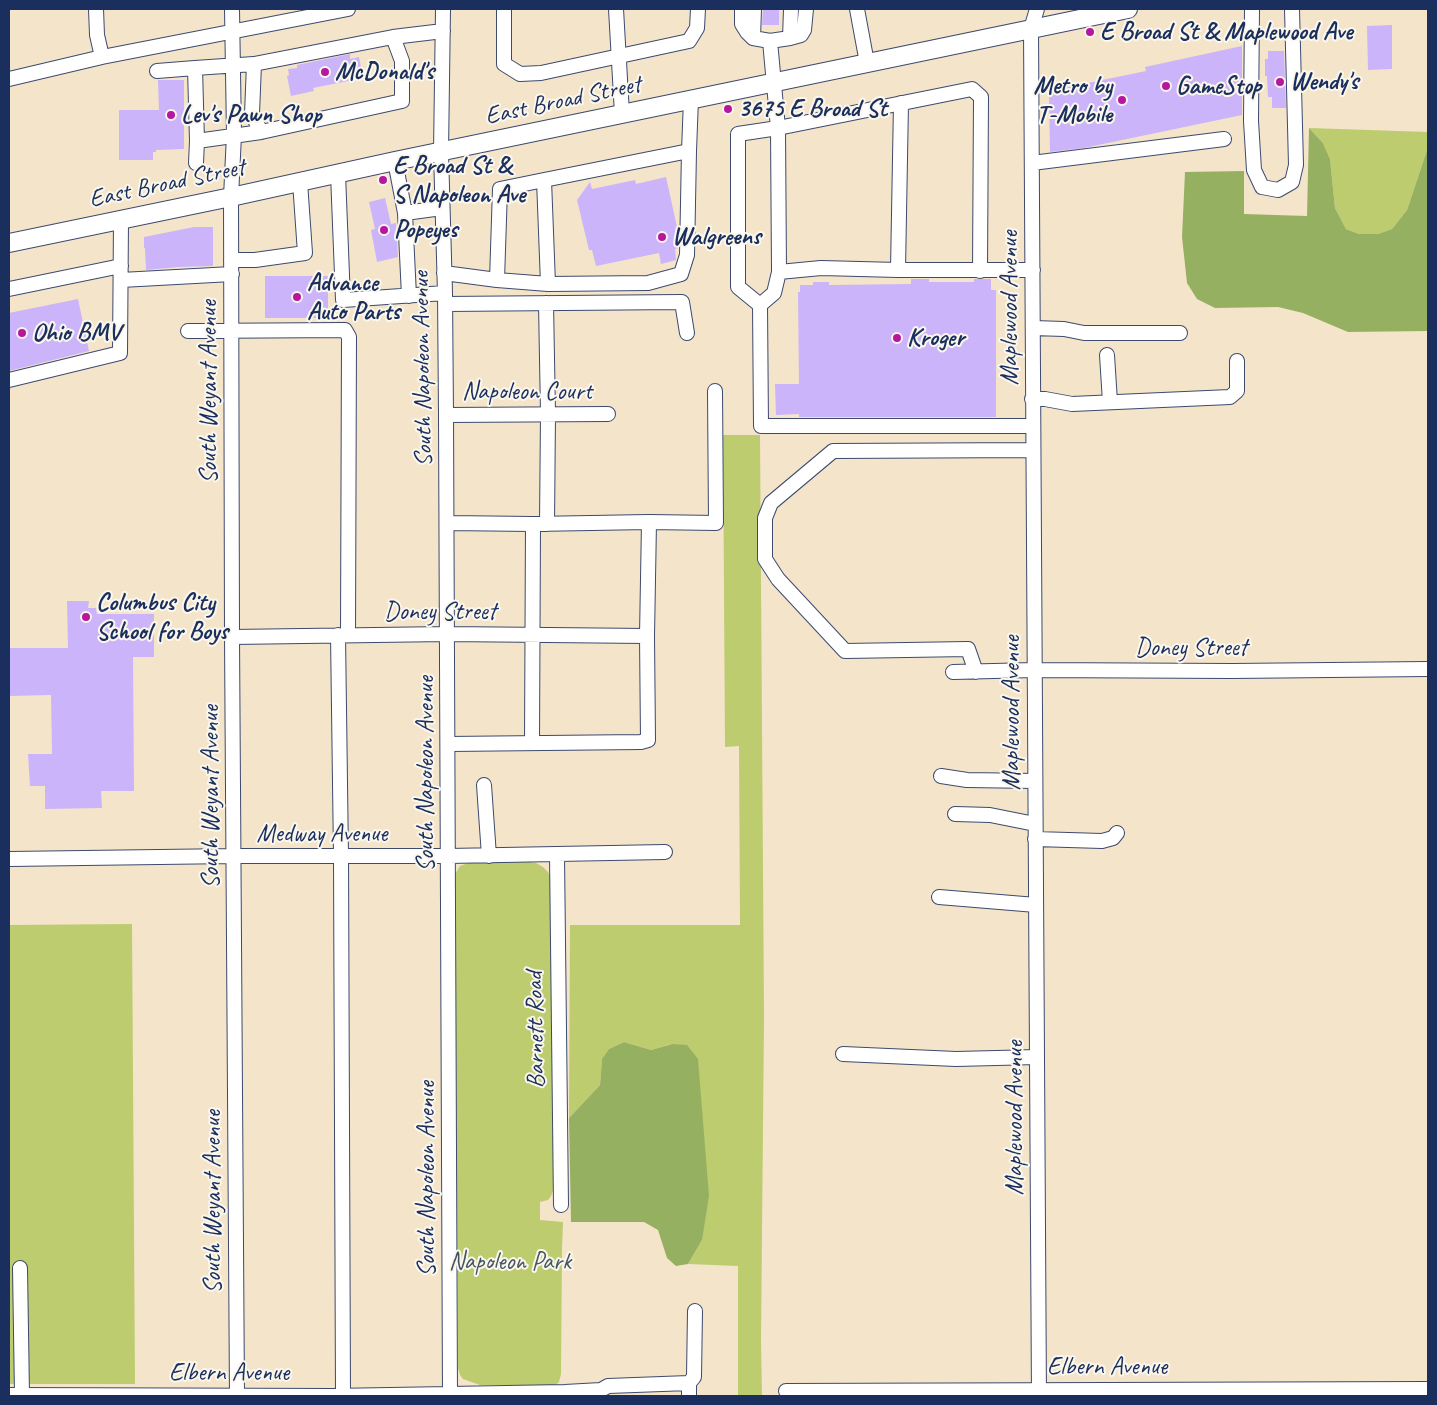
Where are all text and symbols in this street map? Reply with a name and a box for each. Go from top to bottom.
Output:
place label: E Broad St & Maplewood Ave [1100,17,1352,47]
marker: E Broad St & Maplewood Ave [1084,26,1096,38]
place label: McDonald's [335,57,434,87]
marker: McDonald's [319,66,331,78]
place label: Wendy's [1290,67,1358,97]
street label: East Broad Street [483,70,643,132]
place label: Metro by T-Mobile [1033,71,1112,130]
place label: GameStop [1176,71,1261,101]
marker: Wendy's [1274,76,1286,88]
marker: GameStop [1160,80,1172,92]
place label: 3675 E Broad St [738,94,887,124]
marker: Metro by T-Mobile [1116,94,1128,106]
place label: Lev's Pawn Shop [181,100,321,130]
marker: 3675 E Broad St [722,103,734,115]
marker: Lev's Pawn Shop [165,109,177,121]
place label: E Broad St & S Napoleon Ave [393,151,525,210]
street label: East Broad Street [87,153,247,215]
marker: E Broad St & S Napoleon Ave [377,174,389,186]
place label: Popeyes [394,215,457,245]
place label: Walgreens [672,222,761,252]
marker: Popeyes [378,224,390,236]
marker: Walgreens [656,231,668,243]
street label: Maplewood Avenue [995,231,1025,385]
place label: Advance Auto Parts [307,268,400,327]
street label: South Napoleon Avenue [406,271,440,467]
marker: Advance Auto Parts [291,291,303,303]
street label: South Weyant Avenue [194,300,224,484]
place label: Ohio BMV [32,318,120,348]
place label: Kroger [907,323,964,353]
marker: Ohio BMV [16,327,28,339]
marker: Kroger [891,332,903,344]
street label: Napoleon Court [462,377,592,407]
place label: Columbus City School for Boys [96,588,228,647]
street label: Doney Street [384,597,496,627]
marker: Columbus City School for Boys [80,611,92,623]
street label: Doney Street [1135,633,1247,663]
street label: Maplewood Avenue [997,636,1027,790]
street label: South Napoleon Avenue [411,676,441,872]
street label: South Weyant Avenue [196,705,226,889]
street label: Medway Avenue [257,819,387,849]
street label: Barnett Road [520,971,552,1089]
street label: Maplewood Avenue [1000,1041,1030,1195]
street label: South Napoleon Avenue [412,1081,442,1277]
street label: South Weyant Avenue [198,1110,228,1294]
park label: Napoleon Park [449,1247,571,1277]
street label: Elbern Avenue [1047,1352,1167,1382]
street label: Elbern Avenue [169,1358,289,1388]

